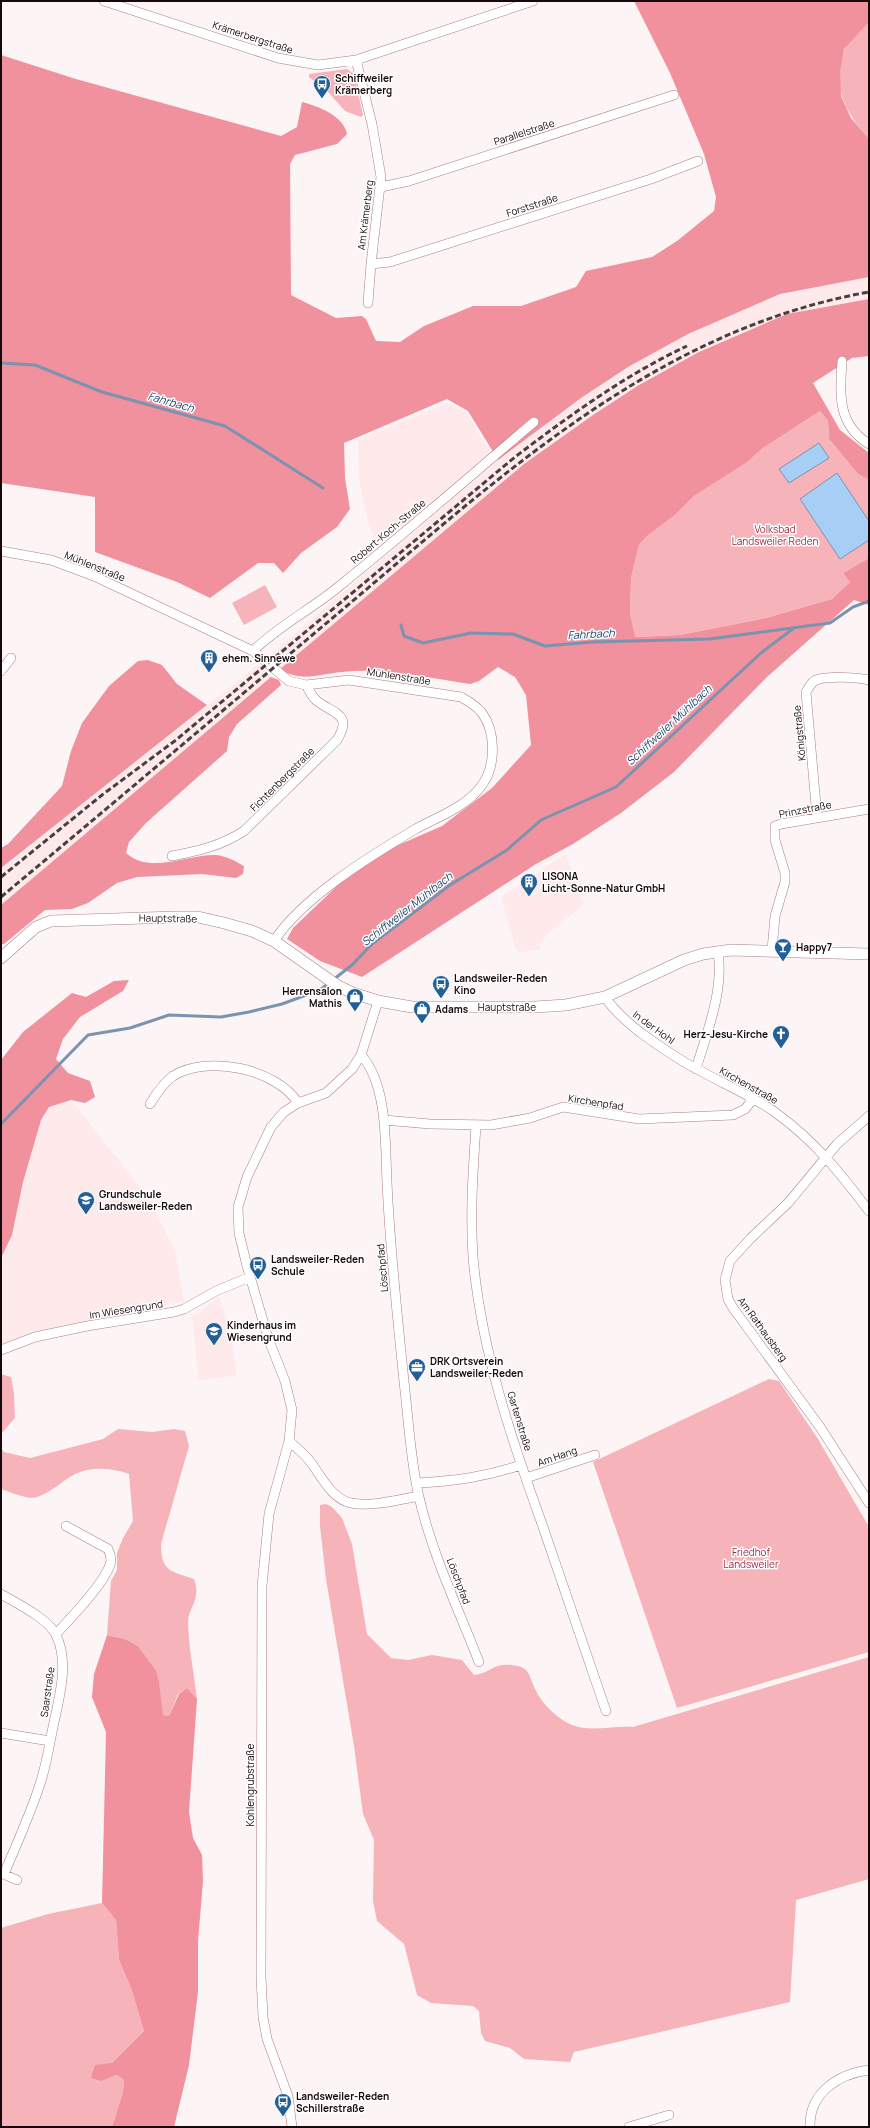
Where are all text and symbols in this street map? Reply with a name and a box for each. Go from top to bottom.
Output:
street label: Krämerbergstraße [211,17,295,57]
place label: Schiffweiler Krämerberg [335,71,393,97]
bus stop icon: Schiffweiler Krämerberg [312,74,332,99]
street label: Parallelstraße [492,116,556,148]
street label: Am Krämerberg [354,179,376,251]
street label: Forststraße [504,190,560,220]
water label: Fahrbach [146,388,196,415]
street label: Robert-Koch-Straße [348,495,429,567]
park label: Volksbad Landsweiler Reden [732,522,818,548]
street label: Mühlenstraße [63,547,128,585]
water label: Fahrbach [567,625,615,642]
building icon: ehem. Sinnewe [199,648,219,673]
place label: ehem. Sinnewe [222,651,296,665]
street label: Mühlenstraße [366,664,432,688]
water label: Schiffweiler Mühlbach [623,681,715,768]
street label: Königstraße [790,705,808,761]
street label: Fichtenbergstraße [247,744,317,814]
street label: Prinzstraße [778,797,833,821]
water label: Schiffweiler Mühlbach [358,868,456,949]
place label: LISONA Licht-Sonne-Natur GmbH [542,869,665,895]
building icon: LISONA Licht-Sonne-Natur GmbH [519,872,539,897]
street label: Hauptstraße [139,910,197,926]
bar icon: Happy7 [773,937,793,962]
place label: Happy7 [796,940,832,954]
place label: Landsweiler-Reden Kino [454,971,547,997]
bus stop icon: Landsweiler-Reden Kino [431,974,451,999]
place label: Herrensalon Mathis [282,984,343,1010]
shop icon: Herrensalon Mathis [345,987,365,1012]
shop icon: Adams [412,999,432,1024]
street label: Hauptstraße [478,1000,536,1014]
place label: Adams [435,1002,469,1016]
street label: In der Hohl [630,1007,678,1047]
church icon: Herz-Jesu-Kirche [771,1024,791,1049]
place label: Herz-Jesu-Kirche [683,1027,768,1041]
street label: Kirchenstraße [717,1063,781,1107]
street label: Kirchenpfad [567,1091,625,1113]
place label: Grundschule Landsweiler-Reden [99,1187,192,1213]
school or university icon: Grundschule Landsweiler-Reden [76,1190,96,1215]
street label: Löschpfad [373,1243,391,1293]
place label: Landsweiler-Reden Schule [271,1252,364,1278]
bus stop icon: Landsweiler-Reden Schule [248,1255,268,1280]
street label: Am Rathausberg [735,1294,791,1364]
street label: Im Wiesengrund [88,1296,164,1322]
place label: Kinderhaus im Wiesengrund [227,1318,296,1344]
school or university icon: Kinderhaus im Wiesengrund [204,1321,224,1346]
place label: DRK Ortsverein Landsweiler-Reden [430,1354,523,1380]
office icon: DRK Ortsverein Landsweiler-Reden [407,1357,427,1382]
street label: Gartenstraße [504,1389,536,1453]
street label: Am Hang [535,1443,579,1469]
park label: Friedhof Landsweiler [724,1545,779,1571]
street label: Löschpfad [444,1556,474,1606]
street label: Saarstraße [37,1666,57,1718]
street label: Kohlengrubstraße [243,1743,257,1826]
place label: Landsweiler-Reden Schillerstraße [296,2089,389,2115]
bus stop icon: Landsweiler-Reden Schillerstraße [273,2092,293,2117]

